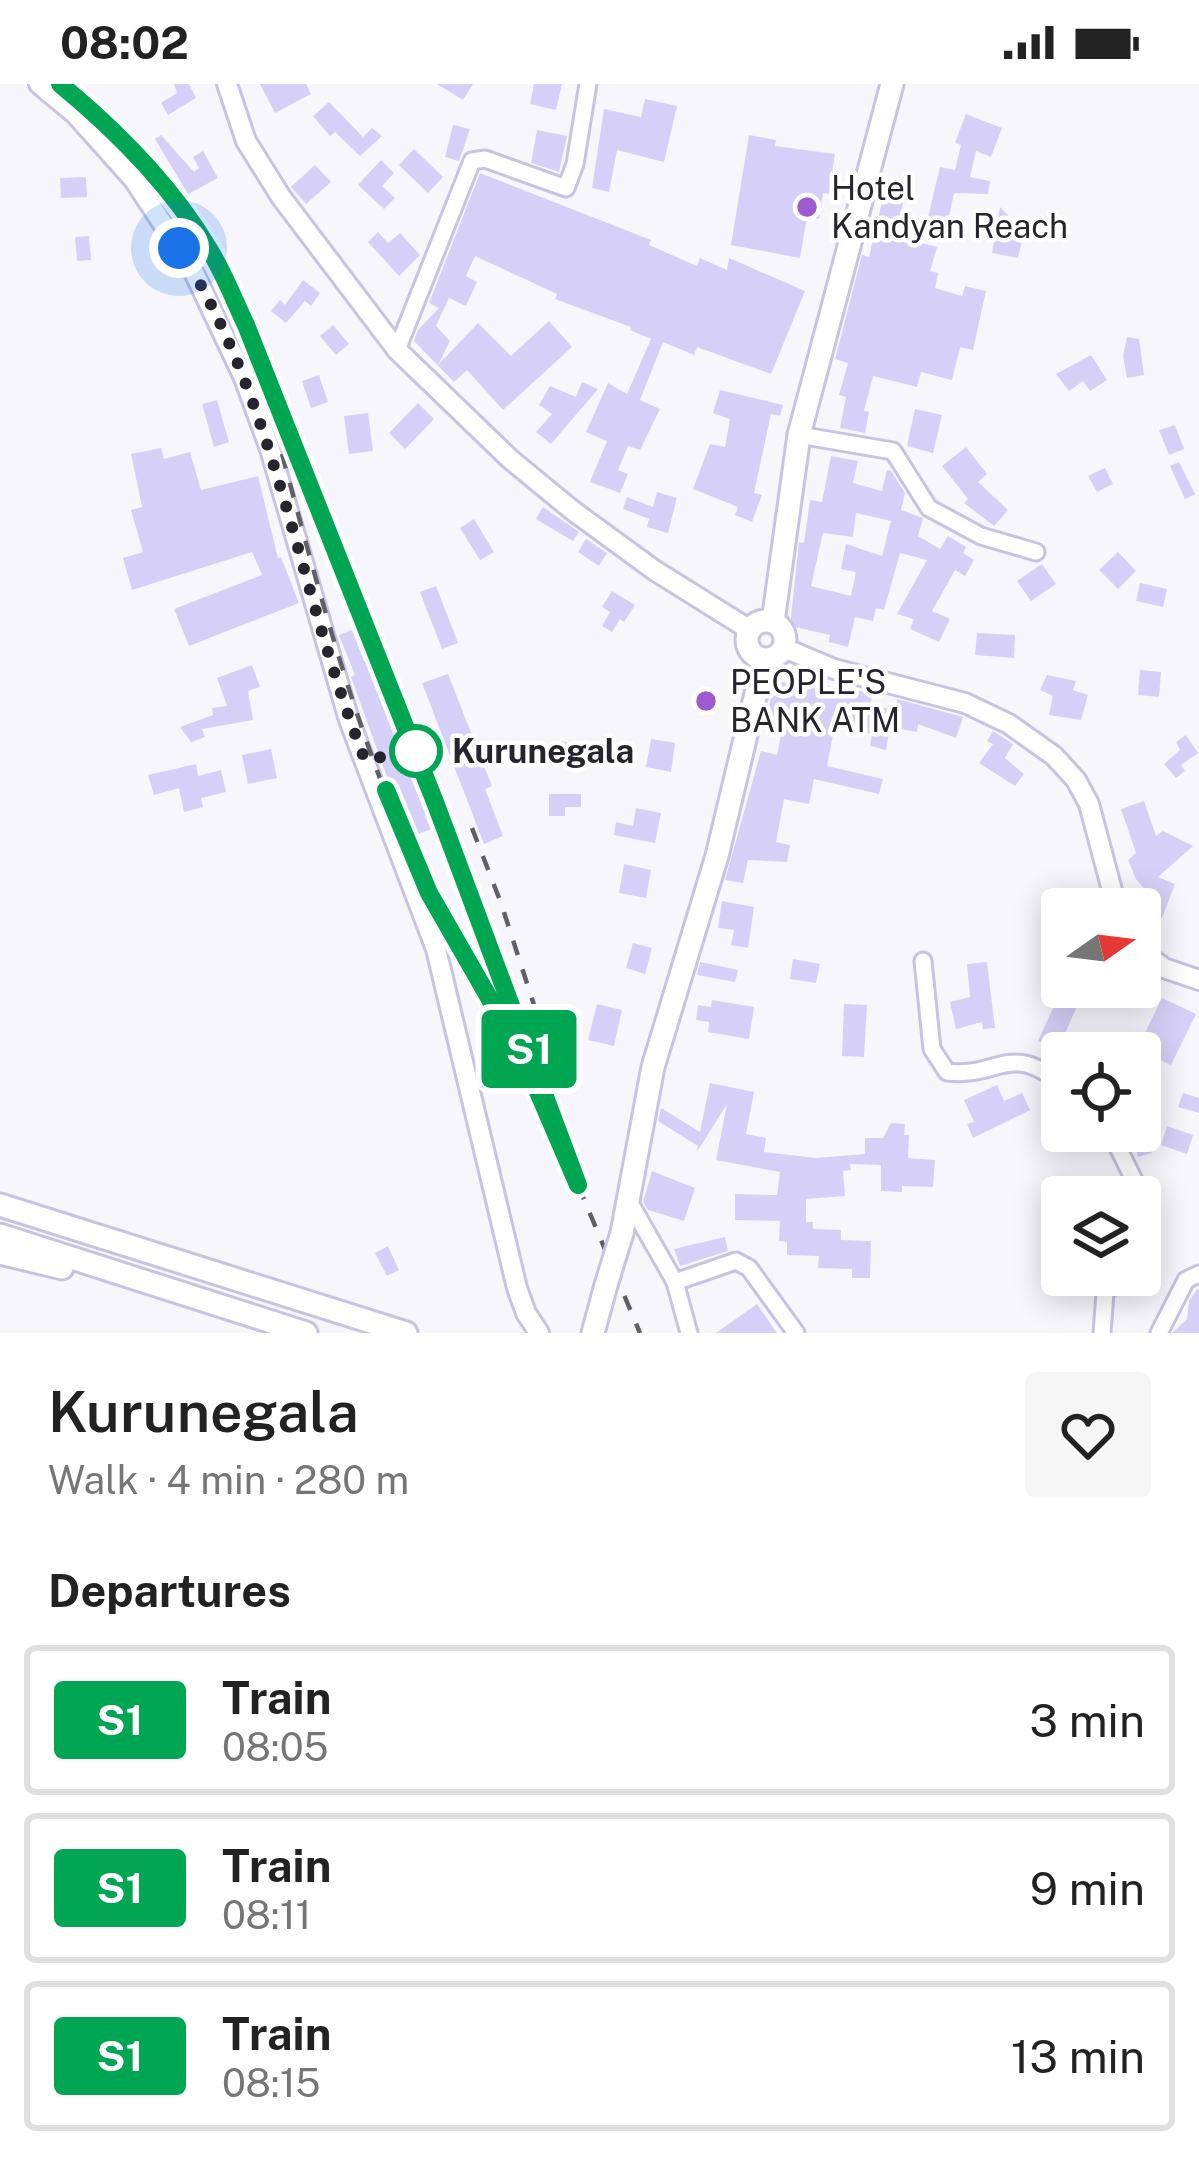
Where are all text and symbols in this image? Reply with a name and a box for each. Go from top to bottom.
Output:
text: 08:02 [60,16,189,69]
place label: Hotel Kandyan Reach [831,169,1068,245]
marker: Hotel Kandyan Reach [794,194,820,220]
your location [149,218,209,278]
place label: PEOPLE'S BANK ATM [730,663,900,739]
marker: PEOPLE'S BANK ATM [693,688,719,714]
marker: Kurunegala [391,726,441,776]
place label: Kurunegala [452,732,634,770]
north arrow [1041,888,1161,1008]
map controls [1041,888,1161,1296]
line badge: S1 [475,1010,583,1088]
text: S1 [505,1024,553,1073]
button: locate [1041,1032,1161,1152]
button: layers [1041,1176,1161,1296]
button: heart [1025,1372,1151,1498]
text: Kurunegala [48,1378,359,1445]
text: Walk · 4 min · 280 m [48,1457,409,1503]
text: Departures [48,1564,291,1617]
text: Train [222,1671,331,1724]
text: 3 min [1029,1694,1145,1747]
text: S1 [96,1695,144,1744]
text: 08:05 [222,1724,329,1770]
text: Train [222,1839,331,1892]
text: 9 min [1030,1862,1145,1915]
text: S1 [96,1863,144,1912]
text: 08:11 [222,1892,311,1938]
text: Train [222,2007,331,2060]
text: 13 min [1011,2030,1145,2083]
text: S1 [96,2031,144,2080]
text: 08:15 [222,2060,321,2106]

